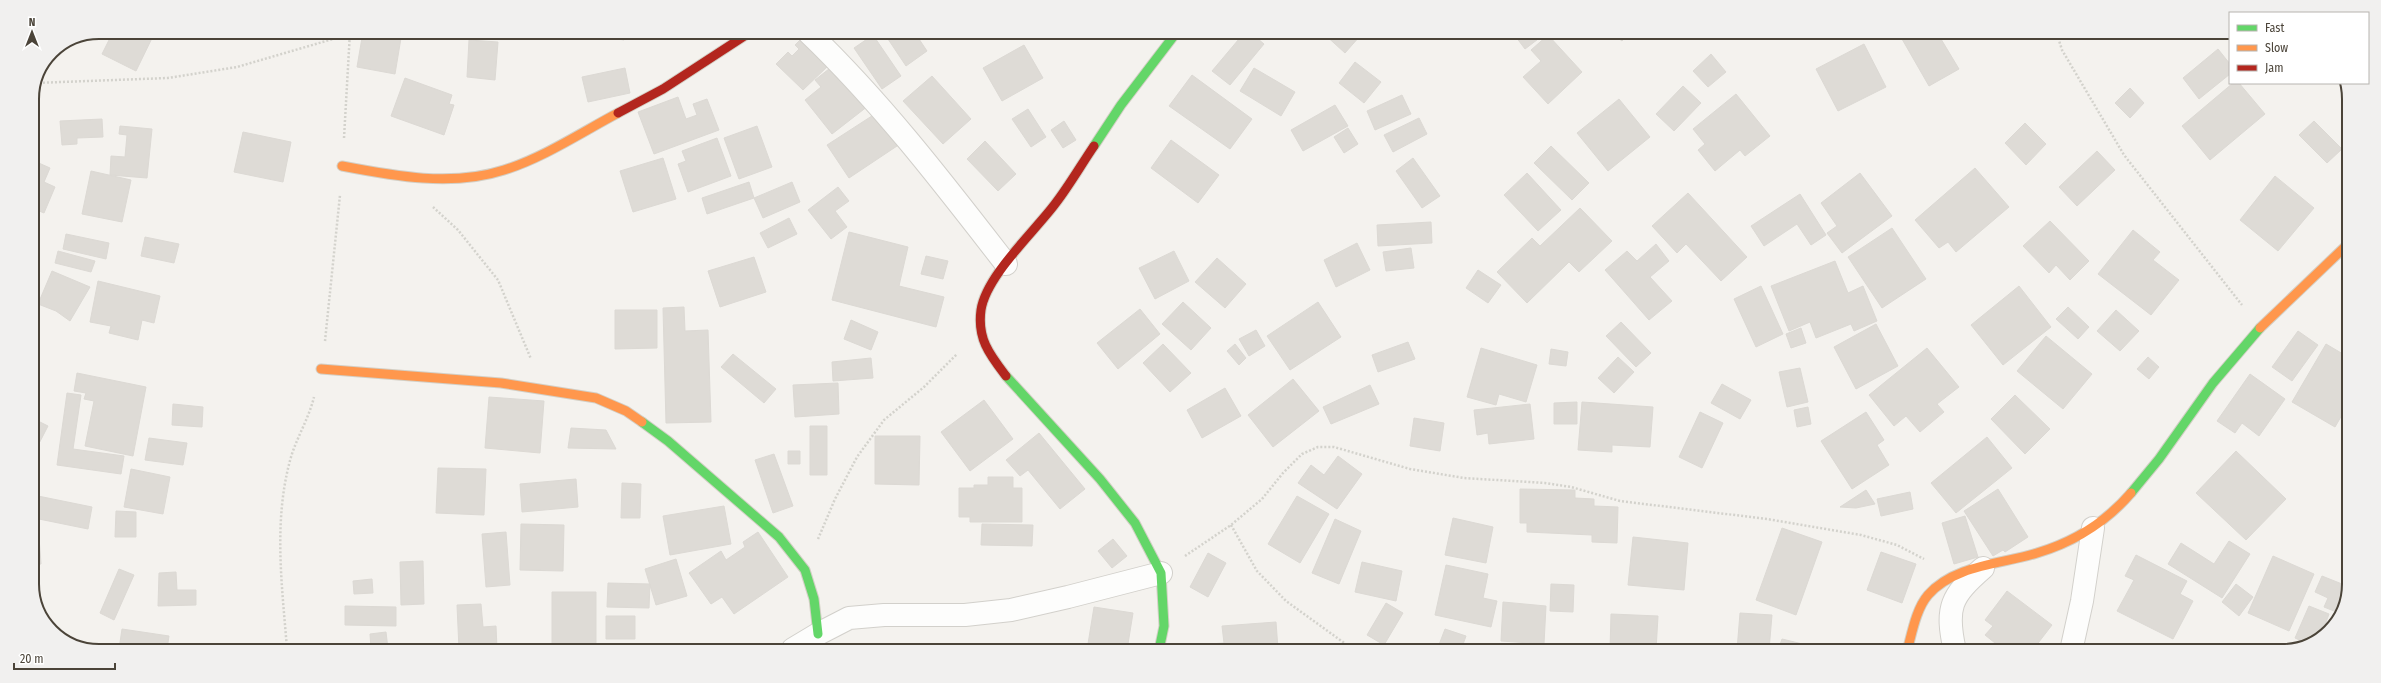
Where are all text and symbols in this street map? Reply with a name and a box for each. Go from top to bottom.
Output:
north arrow [12,12,52,52]
legend [2229,12,2369,84]
text: N [29,16,35,29]
text: Fast [2265,21,2284,35]
text: Slow [2265,41,2288,55]
text: Jam [2265,61,2283,75]
scale bar [14,645,115,671]
text: 20 m [20,652,44,666]

